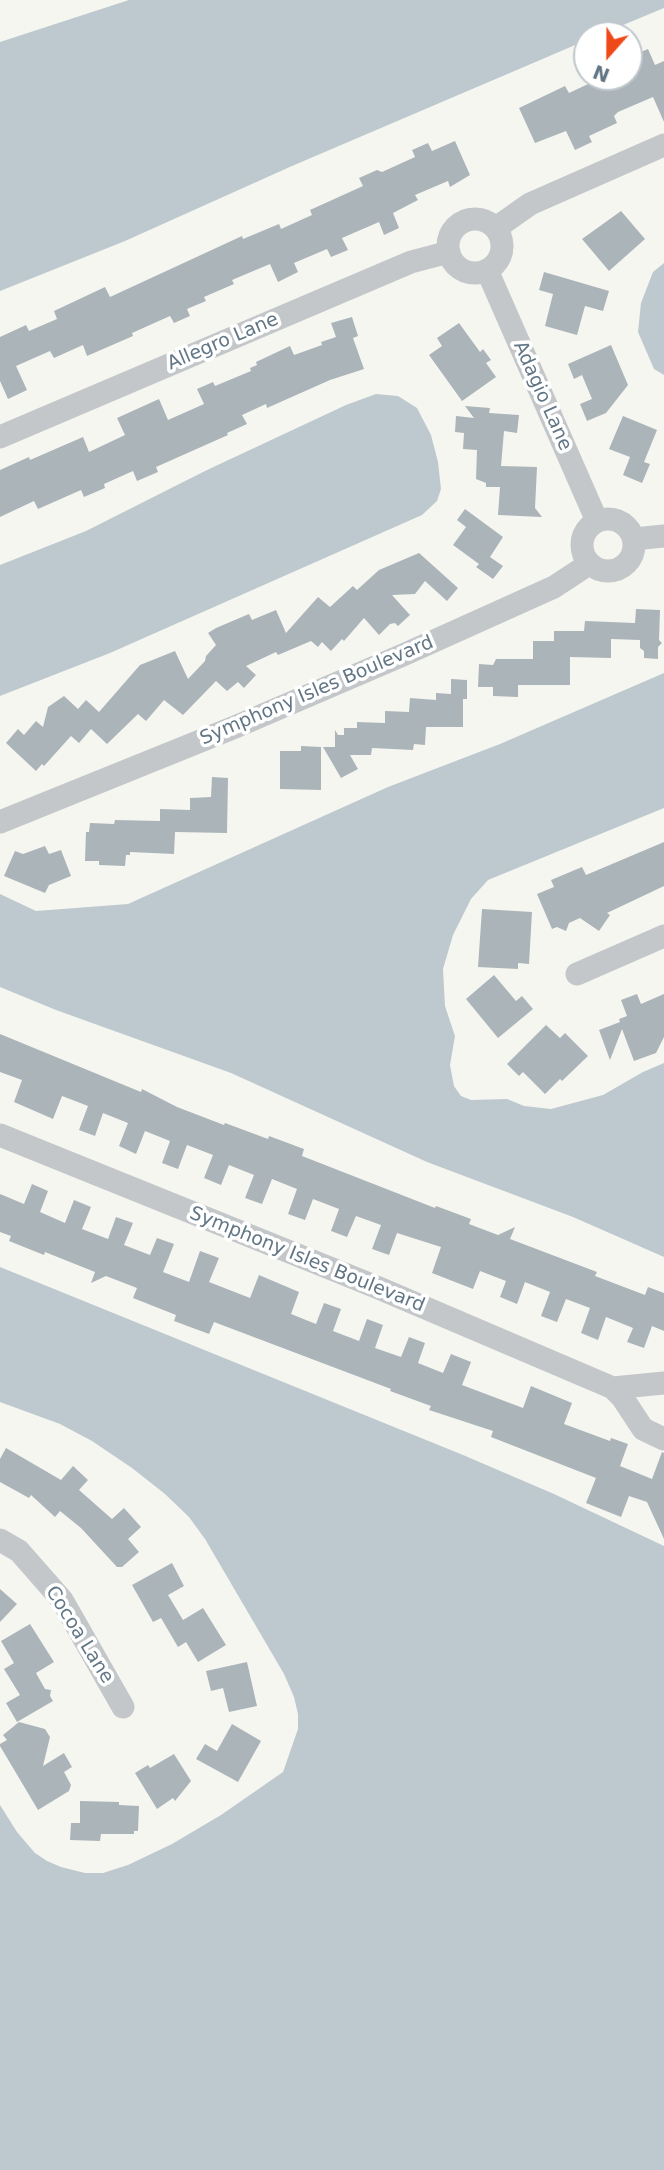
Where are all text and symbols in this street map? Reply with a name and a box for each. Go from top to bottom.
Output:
north arrow [573,21,643,91]
text: N [590,61,613,87]
street label: Allegro Lane [164,308,282,376]
street label: Adagio Lane [508,338,576,454]
street label: Symphony Isles Boulevard [197,631,437,751]
street label: Symphony Isles Boulevard [186,1202,428,1318]
street label: Cocoa Lane [40,1582,118,1688]

